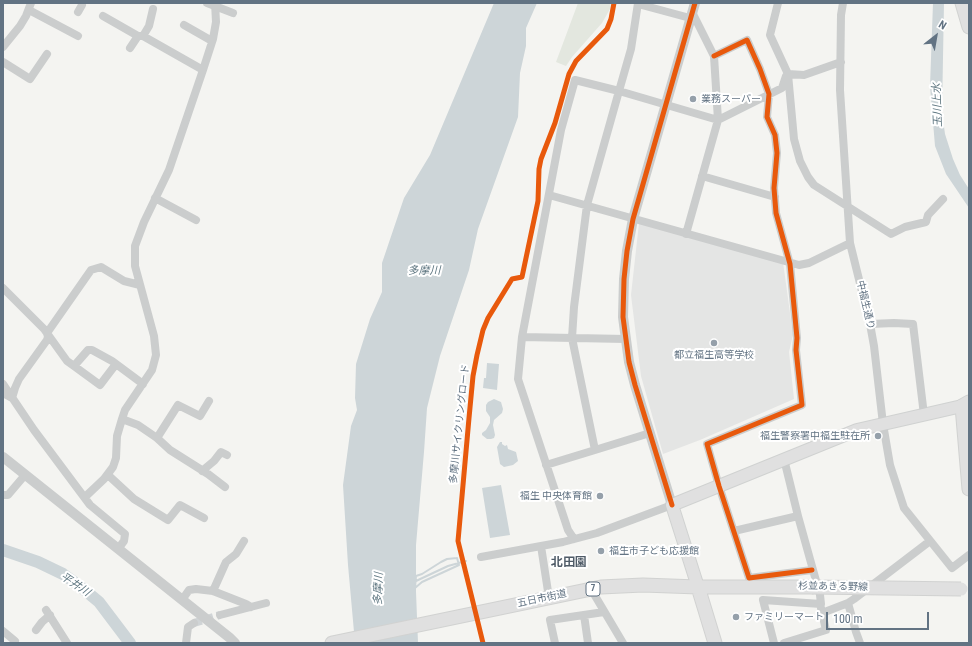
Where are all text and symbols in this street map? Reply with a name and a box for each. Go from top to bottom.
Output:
north arrow [916,16,956,56]
text: N [936,18,949,33]
water label: 玉川上水 [931,83,945,127]
place label: 業務スーパー [701,93,761,105]
marker: 業務スーパー [688,94,698,104]
water label: 多摩川 [408,264,440,278]
street label: 中福生通り [854,279,876,331]
marker: 都立福生高等学校 [709,338,719,348]
place label: 都立福生高等学校 [674,349,754,361]
street label: 多摩川サイクリングロード [448,364,472,484]
place label: 福生警察署中福生駐在所 [760,430,870,442]
marker: 福生警察署中福生駐在所 [873,431,883,441]
place label: 福生 中央体育館 [520,490,592,502]
marker: 福生 中央体育館 [595,491,605,501]
place label: 福生市子ども応援館 [609,545,699,557]
marker: 福生市子ども応援館 [596,546,606,556]
district label: 北田園 [551,556,587,570]
water label: 平井川 [58,570,92,600]
water label: 多摩川 [372,572,386,606]
street label: 杉並あきる野線 [798,580,868,594]
road number: 7 [586,582,600,596]
street label: 五日市街道 [516,588,568,610]
scale bar [828,604,931,630]
place label: ファミリーマート [744,611,824,623]
marker: ファミリーマート [731,612,741,622]
text: 100 m [833,612,863,626]

